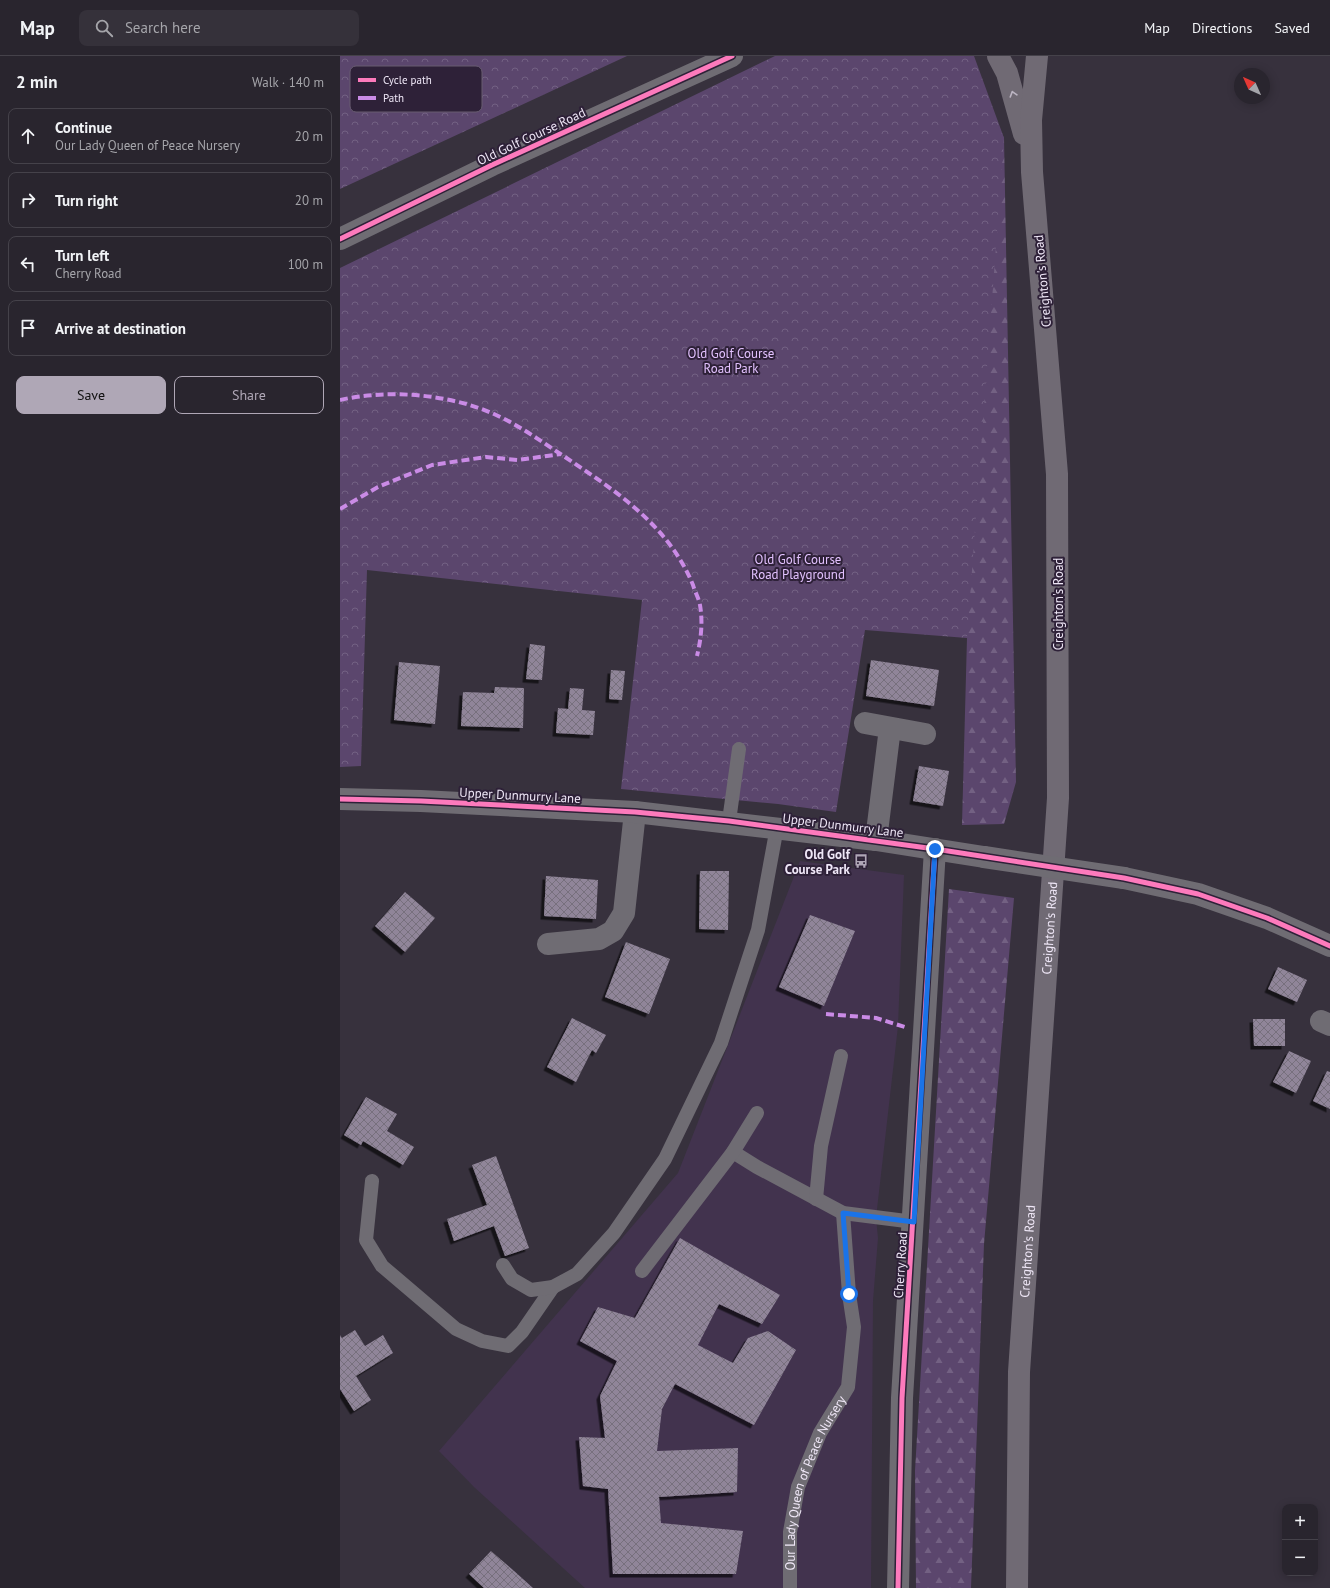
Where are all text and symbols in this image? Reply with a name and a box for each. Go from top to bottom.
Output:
search box [79,10,359,46]
text: Map [20,16,55,40]
icon: search [93,17,115,39]
text: Search here [125,18,201,37]
text: Map [1144,19,1170,37]
text: Directions [1192,19,1252,37]
text: Saved [1274,19,1310,37]
legend [350,66,482,112]
north arrow [1234,68,1270,104]
text: 2 min [16,71,57,93]
text: Cycle path [383,73,432,87]
text: Walk · 140 m [252,74,324,91]
one-way arrow [1009,90,1018,97]
text: Path [383,91,404,105]
street label: Old Golf Course Road [474,104,588,169]
text: Continue [55,118,112,137]
icon: ahead [17,125,39,147]
text: 20 m [295,128,323,145]
text: Our Lady Queen of Peace Nursery [55,137,240,154]
icon: right [17,189,39,211]
text: Turn right [55,191,118,210]
text: 20 m [295,192,323,209]
street label: Creighton's Road [1030,234,1055,328]
text: Turn left [55,246,109,265]
icon: left [17,253,39,275]
text: 100 m [288,256,323,273]
text: Cherry Road [55,265,122,282]
icon: arrive [17,317,39,339]
text: Arrive at destination [55,319,186,338]
park label: Old Golf Course Road Park [688,345,774,377]
button: Save [16,376,166,414]
button: Share [174,376,324,414]
park label: Old Golf Course Road Playground [751,551,845,583]
street label: Creighton's Road [1050,558,1067,650]
street label: Upper Dunmurry Lane [459,784,581,807]
street label: Upper Dunmurry Lane [781,810,904,841]
route end [926,840,944,858]
place label: Old Golf Course Park [785,846,851,878]
bus stop icon: Old Golf Course Park [853,853,869,869]
street label: Creighton's Road [1038,881,1061,975]
street label: Creighton's Road [1016,1204,1039,1298]
street label: Cherry Road [890,1231,911,1299]
route start [840,1285,858,1303]
street label: Our Lady Queen of Peace Nursery [782,1392,850,1571]
map controls [1282,1504,1318,1576]
button: + [1282,1504,1318,1540]
button: − [1282,1540,1318,1576]

